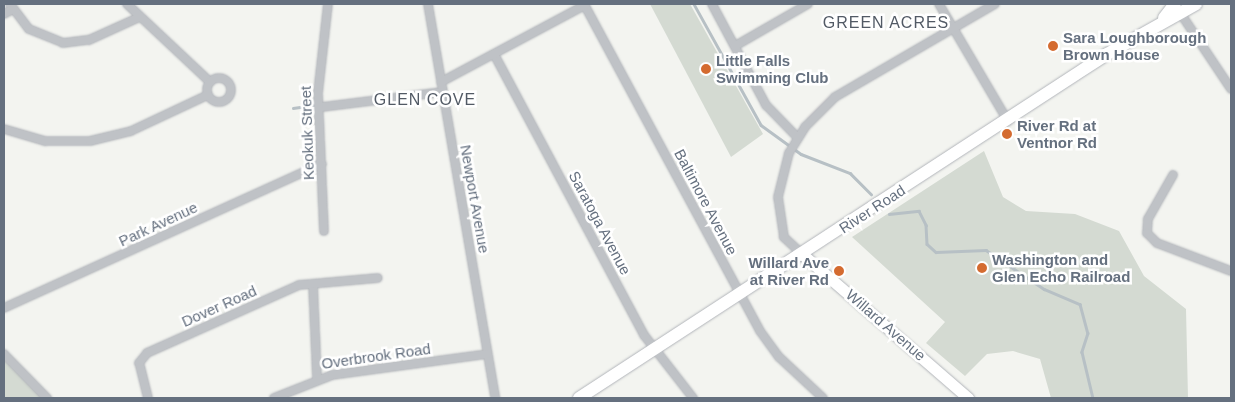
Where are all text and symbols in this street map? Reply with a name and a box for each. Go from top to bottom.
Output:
district label: GREEN ACRES [821,13,951,33]
place label: Sara Loughborough Brown House [1063,28,1206,63]
marker: Sara Loughborough Brown House [1047,40,1059,52]
place label: Little Falls Swimming Club [716,51,828,86]
marker: Little Falls Swimming Club [700,63,712,75]
street label: Keokuk Street [296,86,318,180]
district label: GLEN COVE [373,90,477,110]
place label: River Rd at Ventnor Rd [1017,116,1097,151]
marker: River Rd at Ventnor Rd [1001,128,1013,140]
street label: Newport Avenue [457,143,493,255]
street label: Baltimore Avenue [670,146,742,258]
street label: Saratoga Avenue [565,168,635,278]
street label: River Road [836,181,908,237]
street label: Park Avenue [115,198,201,250]
place label: Washington and Glen Echo Railroad [992,250,1130,285]
place label: Willard Ave at River Rd [748,253,829,288]
marker: Washington and Glen Echo Railroad [976,262,988,274]
marker: Willard Ave at River Rd [833,265,845,277]
street label: Dover Road [179,282,259,330]
street label: Willard Avenue [842,285,930,365]
street label: Overbrook Road [320,339,432,373]

